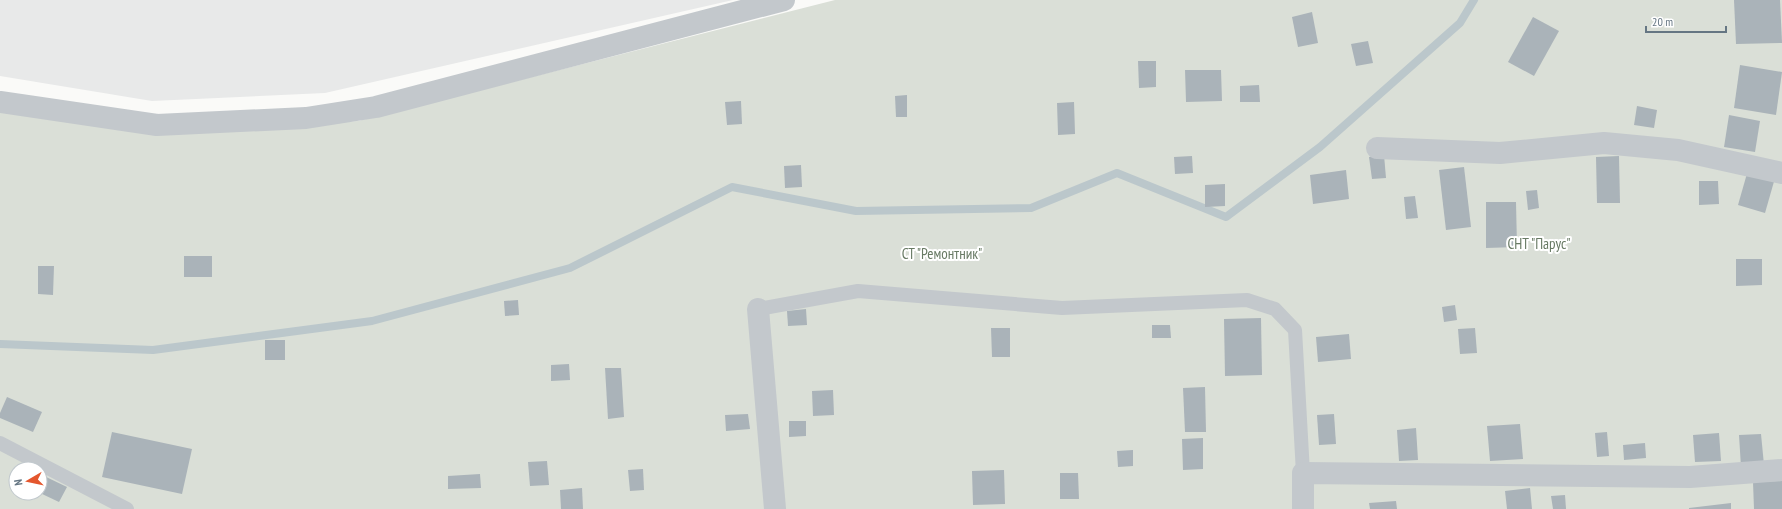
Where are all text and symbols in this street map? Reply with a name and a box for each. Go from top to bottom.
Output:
scale bar [1646,8,1726,34]
text: 20 m [1652,14,1673,29]
park label: СНТ "Парус" [1507,234,1571,253]
park label: СТ "Ремонтник" [902,244,982,263]
north arrow [8,461,48,501]
text: N [11,478,26,487]

